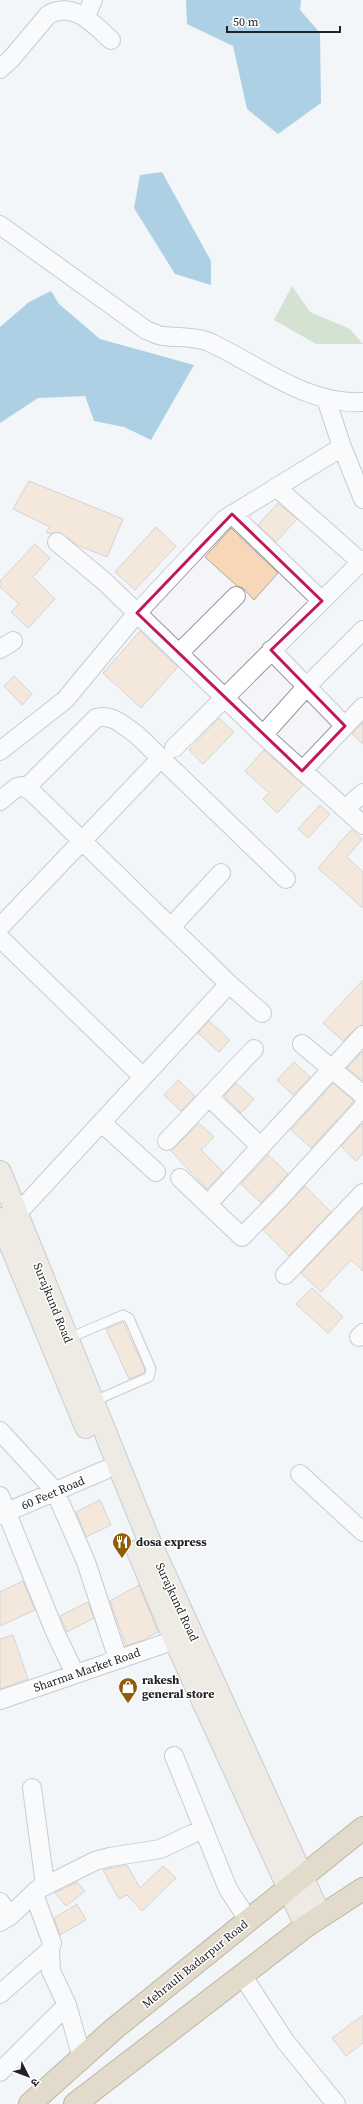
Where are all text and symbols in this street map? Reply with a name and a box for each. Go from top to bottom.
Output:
scale bar [227,8,340,34]
text: 50 m [233,14,259,30]
street label: Surajkund Road [30,1261,76,1346]
street label: 60 Feet Road [19,1472,87,1514]
restaurant icon: dosa express [111,1531,133,1559]
place label: dosa express [136,1534,207,1550]
street label: Surajkund Road [152,1560,202,1644]
street label: Sharma Market Road [31,1644,143,1696]
place label: rakesh general store [142,1672,214,1702]
shop icon: rakesh general store [117,1676,139,1704]
street label: Mehrauli Badarpur Road [139,1916,252,2012]
north arrow [8,2056,48,2096]
text: उ [27,2075,43,2090]

